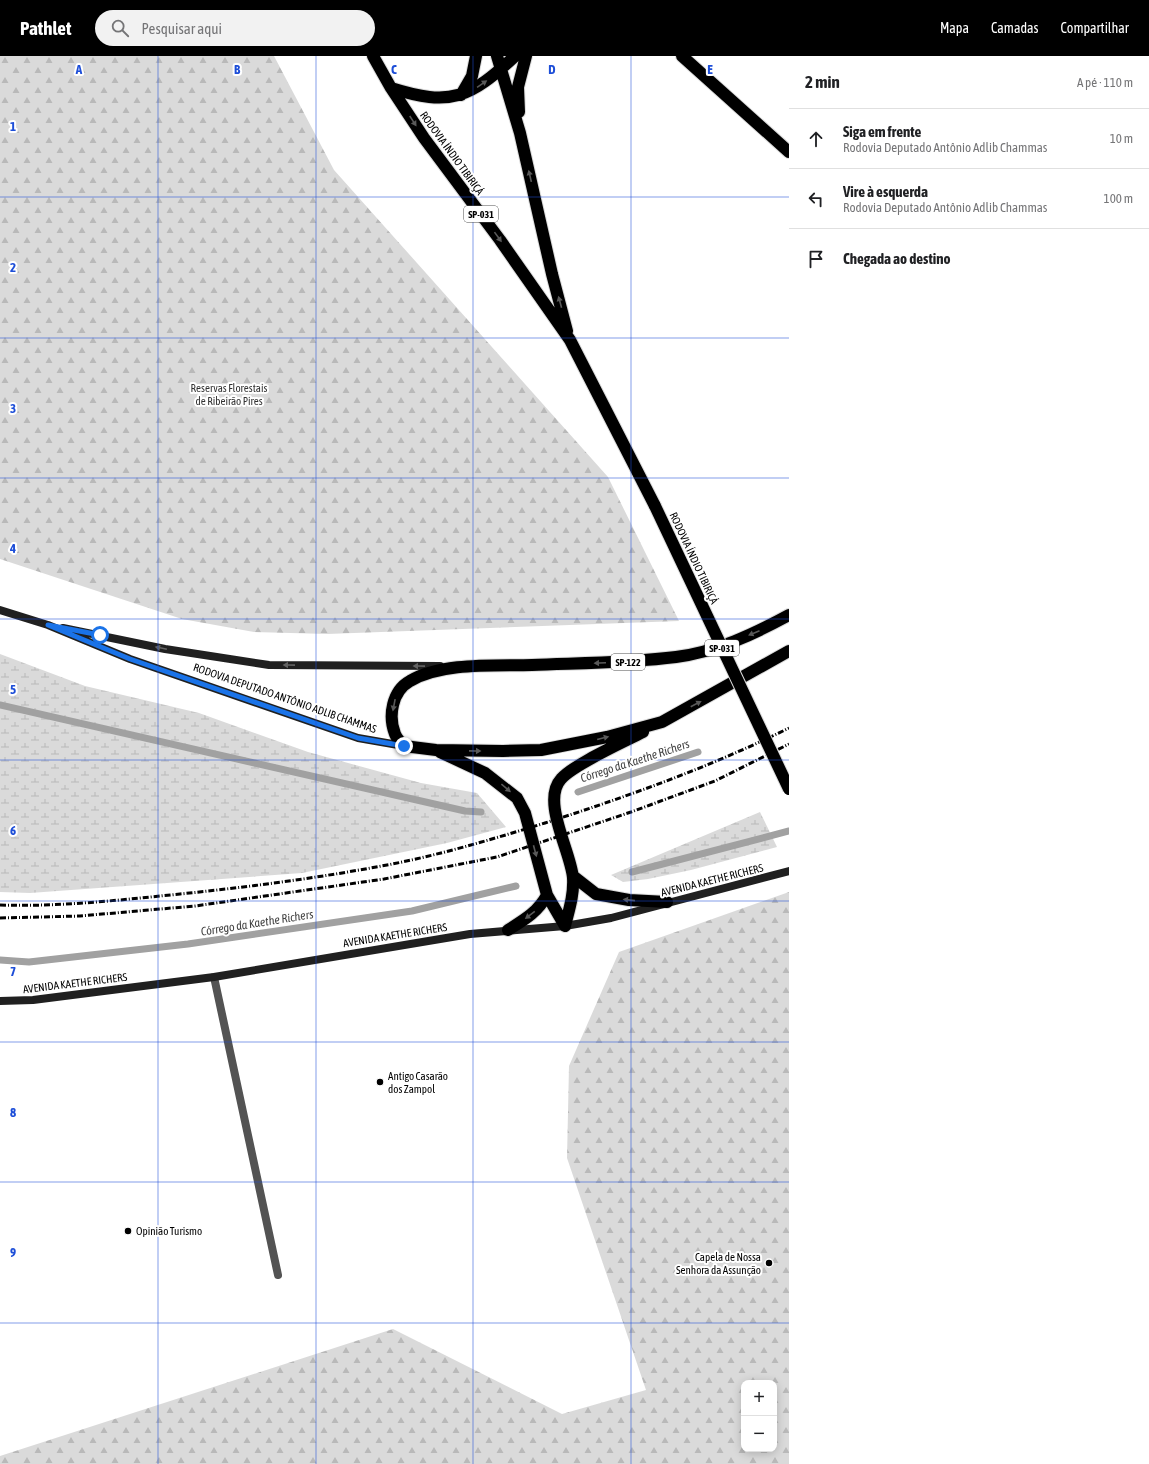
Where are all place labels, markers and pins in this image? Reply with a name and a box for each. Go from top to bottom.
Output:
place label: Antigo Casarão dos Zampol [388,1070,448,1095]
marker: Antigo Casarão dos Zampol [375,1077,385,1087]
place label: Opinião Turismo [136,1225,202,1237]
marker: Opinião Turismo [123,1226,133,1236]
place label: Capela de Nossa Senhora da Assunção [676,1251,761,1276]
marker: Capela de Nossa Senhora da Assunção [764,1258,774,1268]

